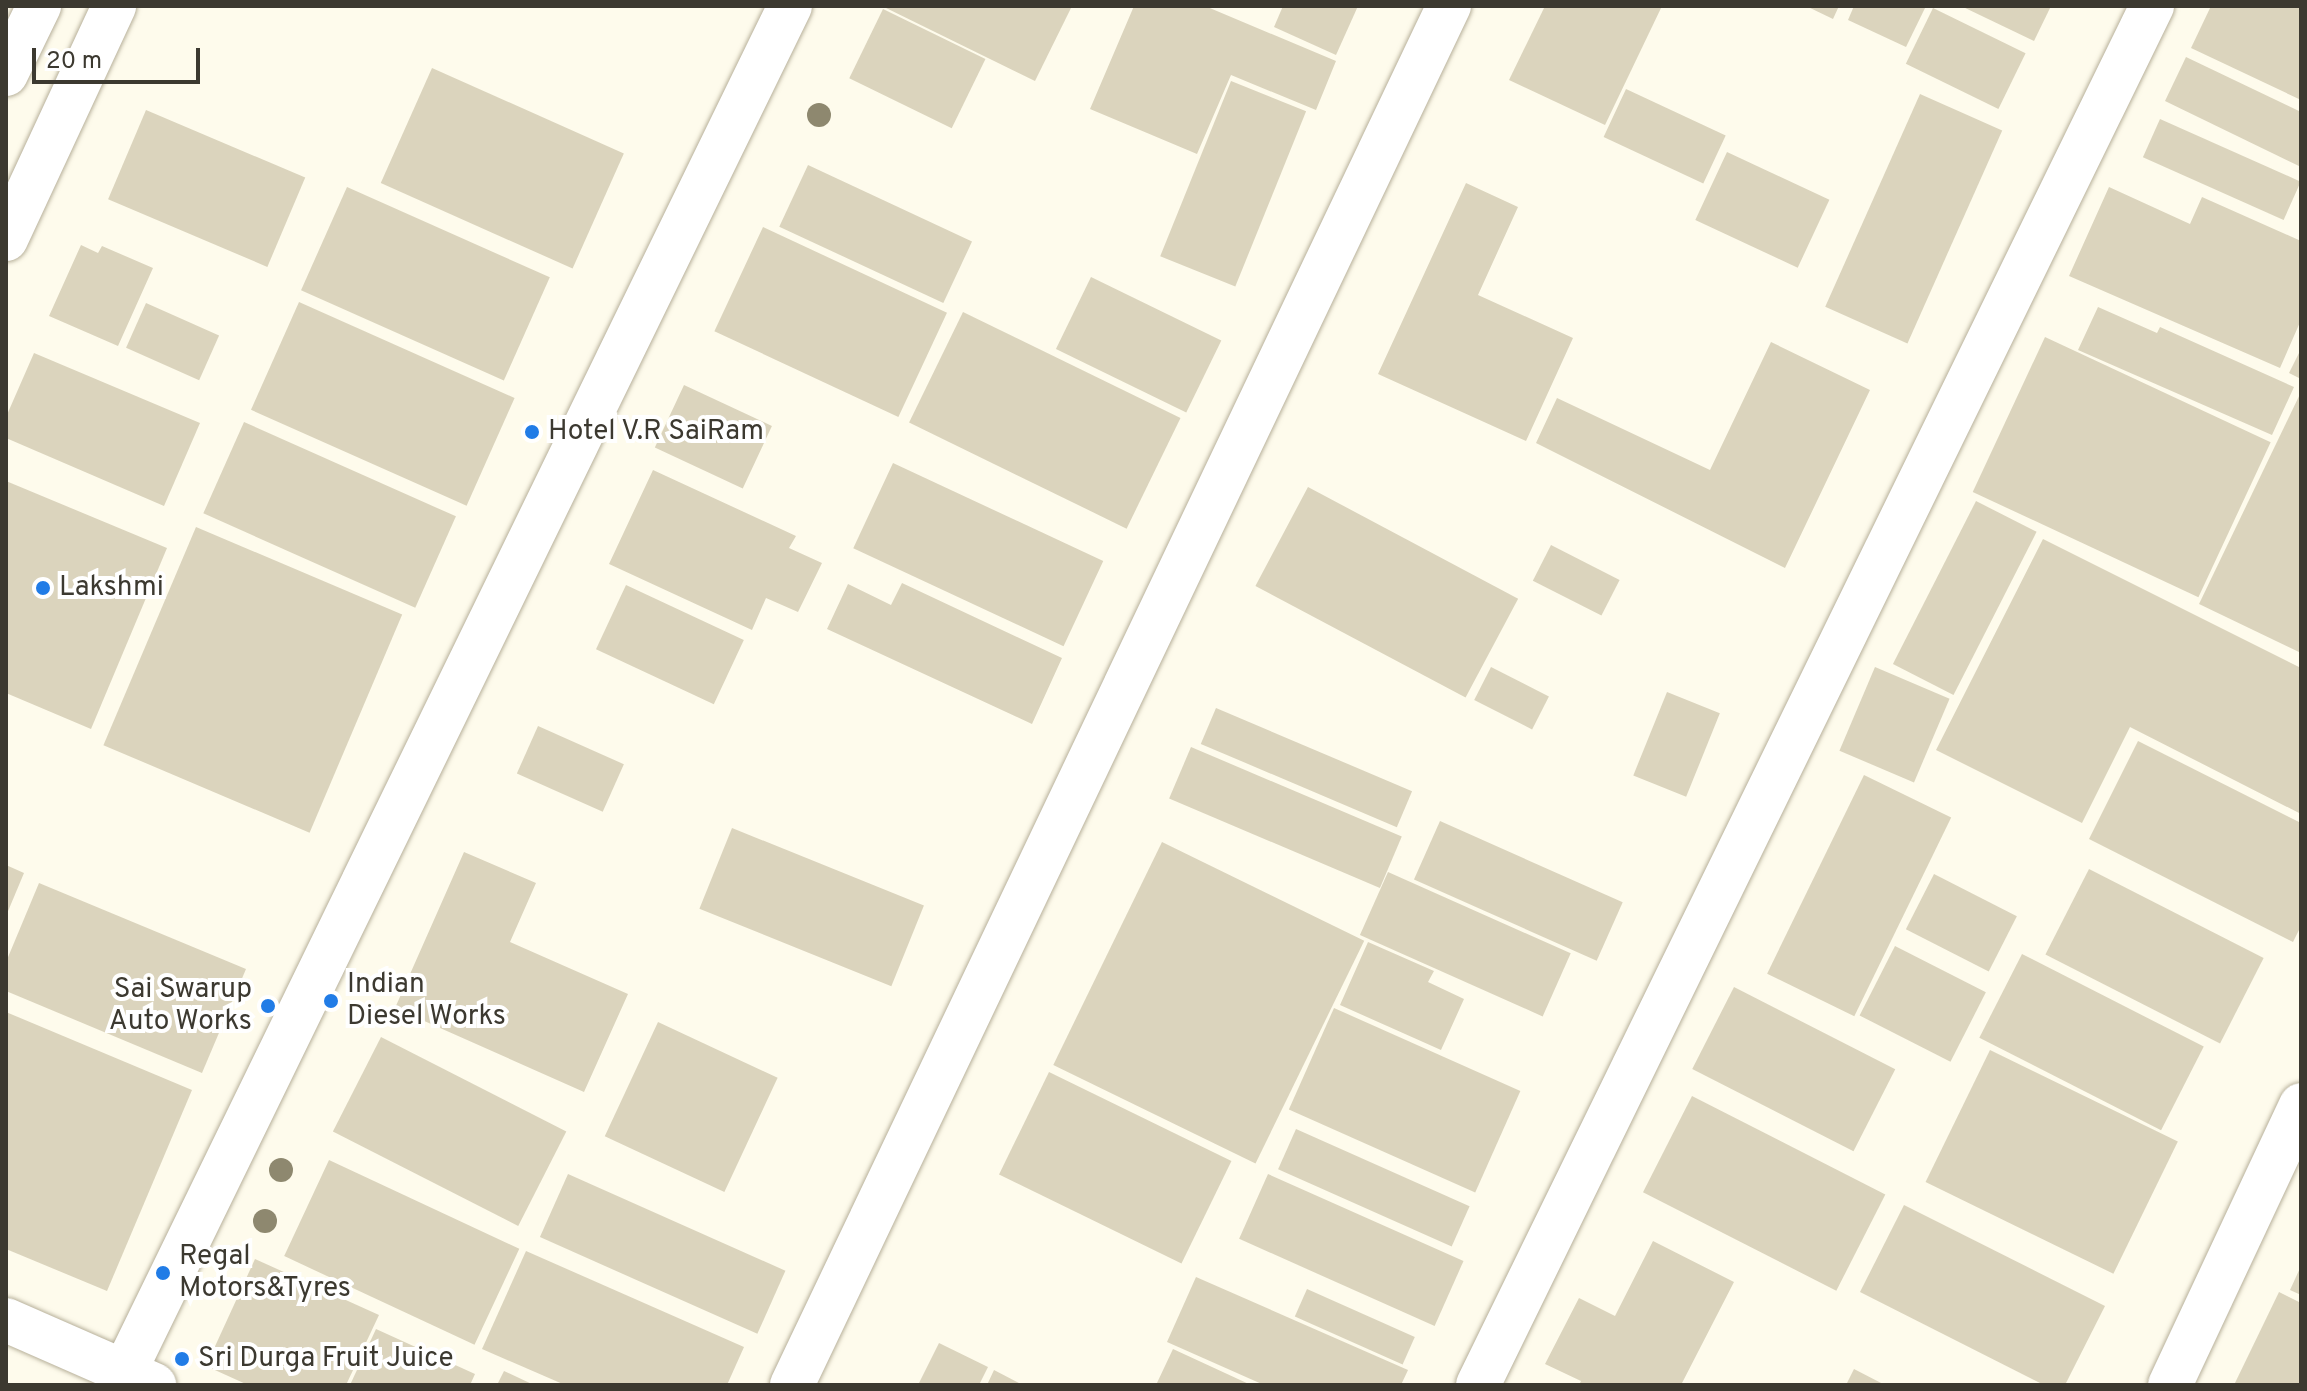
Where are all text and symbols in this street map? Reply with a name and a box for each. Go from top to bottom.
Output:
scale bar [36,32,204,82]
text: 20 m [46,47,102,77]
place label: Hotel V.R SaiRam [548,415,765,449]
marker: Hotel V.R SaiRam [523,423,541,441]
place label: Lakshmi [59,571,164,605]
marker: Lakshmi [34,579,52,597]
place label: Indian Diesel Works [347,968,506,1034]
place label: Sai Swarup Auto Works [108,973,252,1039]
marker: Indian Diesel Works [322,992,340,1010]
marker: Sai Swarup Auto Works [259,997,277,1015]
place label: Regal Motors&Tyres [179,1240,351,1306]
marker: Regal Motors&Tyres [154,1264,172,1282]
place label: Sri Durga Fruit Juice [198,1342,453,1376]
marker: Sri Durga Fruit Juice [173,1350,191,1368]

